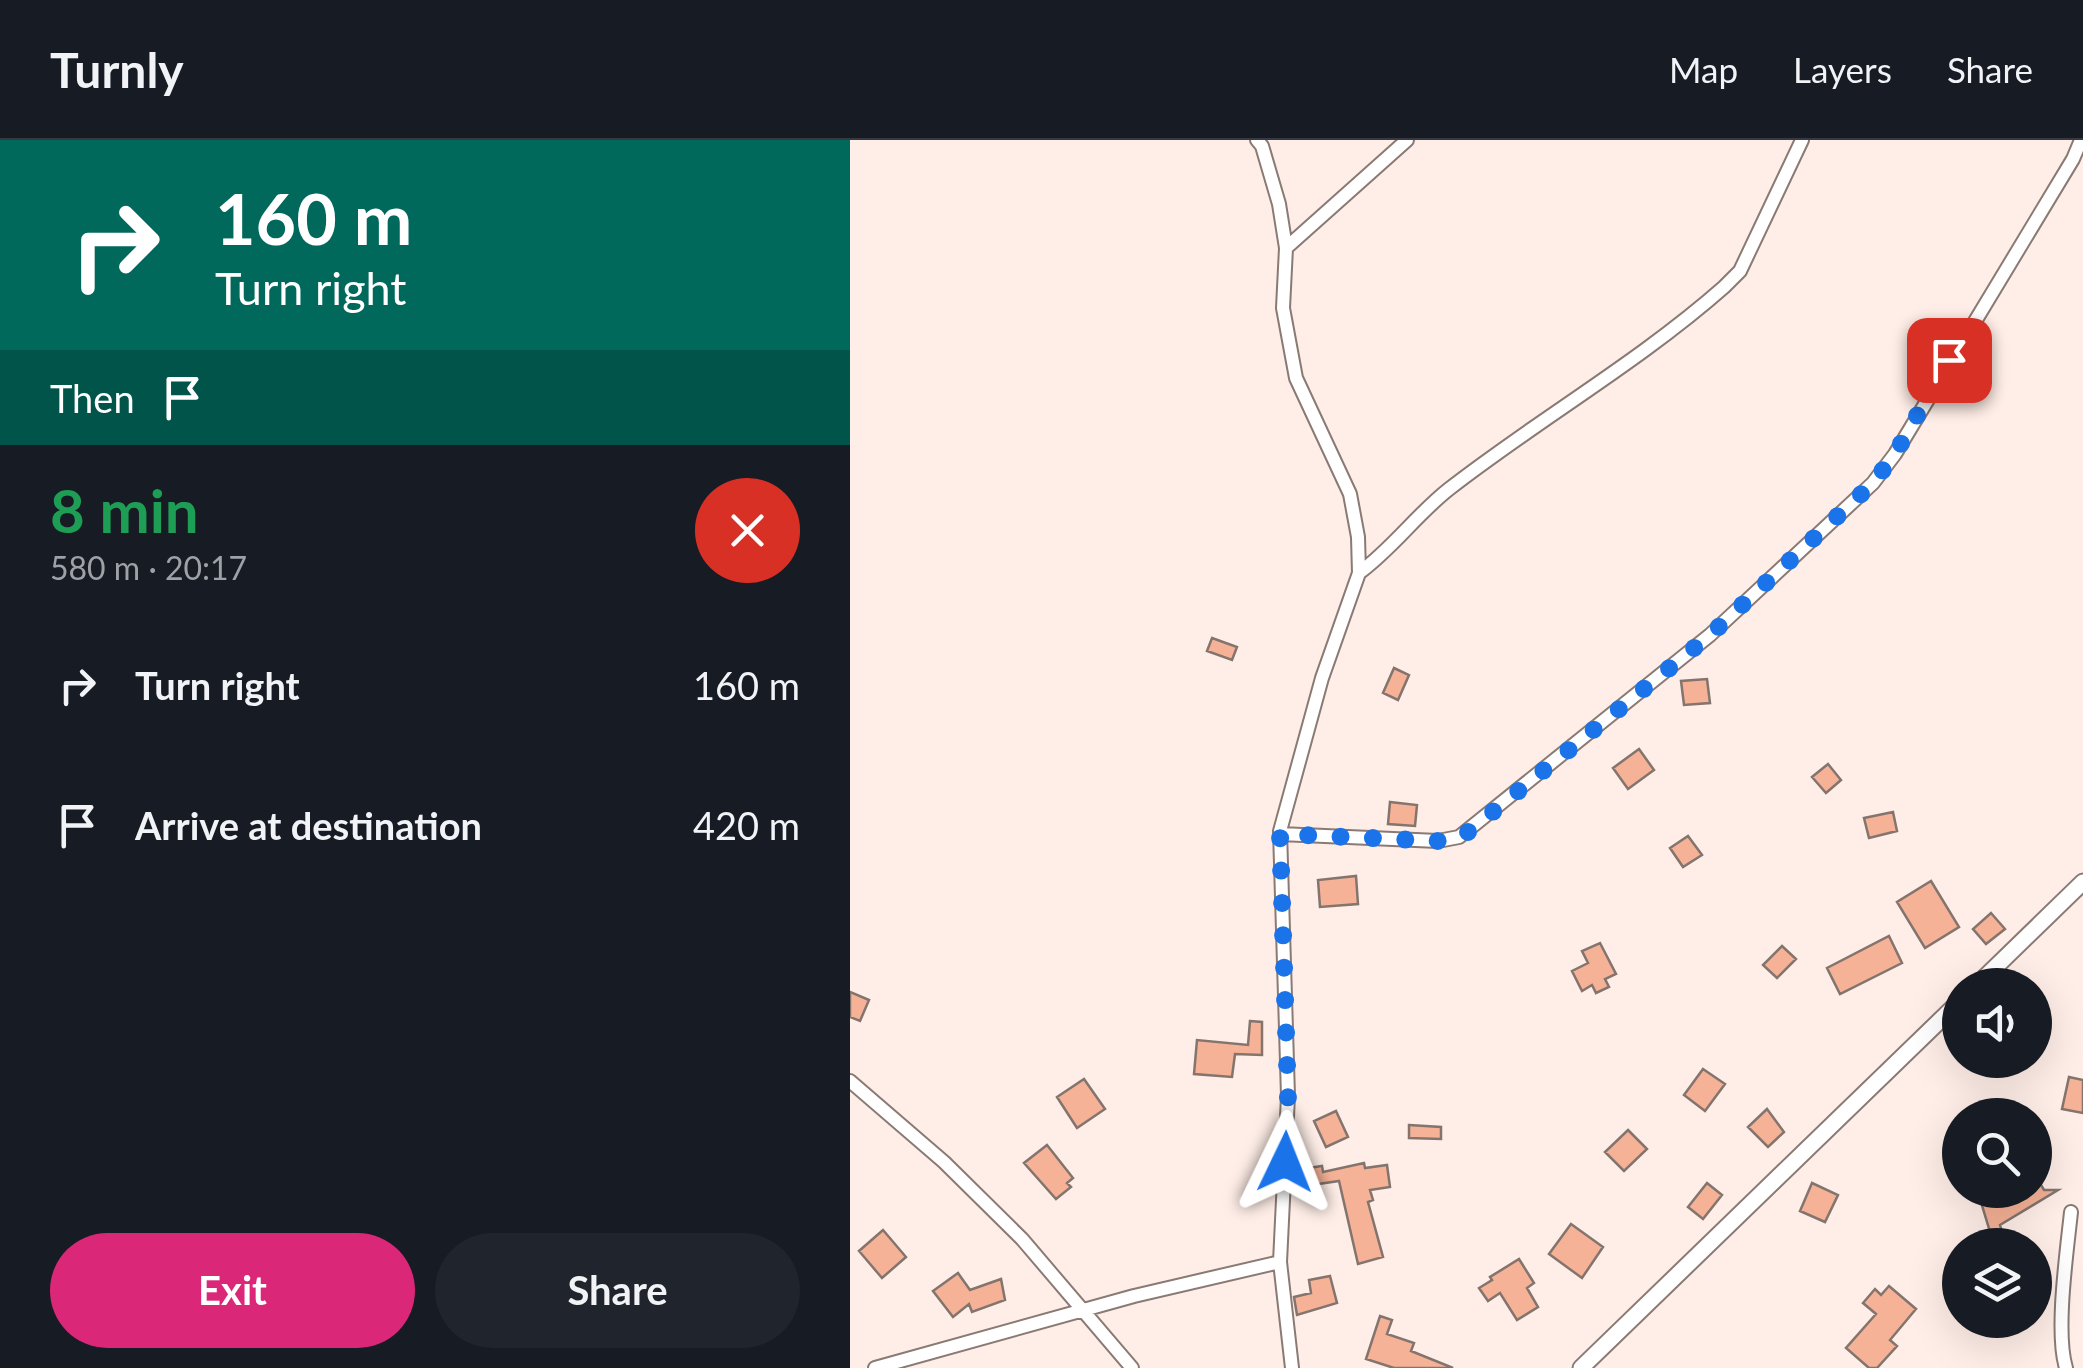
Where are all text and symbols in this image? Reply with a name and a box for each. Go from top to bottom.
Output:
text: Turnly [50,41,184,98]
text: Map [1669,48,1738,90]
text: Layers [1793,48,1892,90]
text: Share [1947,48,2033,90]
text: 160 m [215,176,412,260]
icon: right [50,180,180,310]
text: Turn right [215,261,406,315]
pin [1907,318,1992,403]
icon: arrive [1922,333,1977,388]
icon: arrive [155,370,210,425]
text: Then [50,375,135,421]
text: 8 min [50,474,199,546]
button: close [695,478,800,583]
text: 580 m · 20:17 [50,548,247,587]
icon: right [50,658,105,713]
text: Turn right [135,662,300,708]
text: 160 m [693,662,800,708]
icon: arrive [50,798,105,853]
text: Arrive at destination [135,802,482,848]
text: 420 m [693,802,800,848]
map controls [1942,968,2052,1338]
button: sound [1942,968,2052,1078]
button: search [1942,1098,2052,1208]
position arrow [1233,1110,1337,1214]
button: layers [1942,1228,2052,1338]
button: Exit [50,1233,415,1348]
button: Share [435,1233,800,1348]

